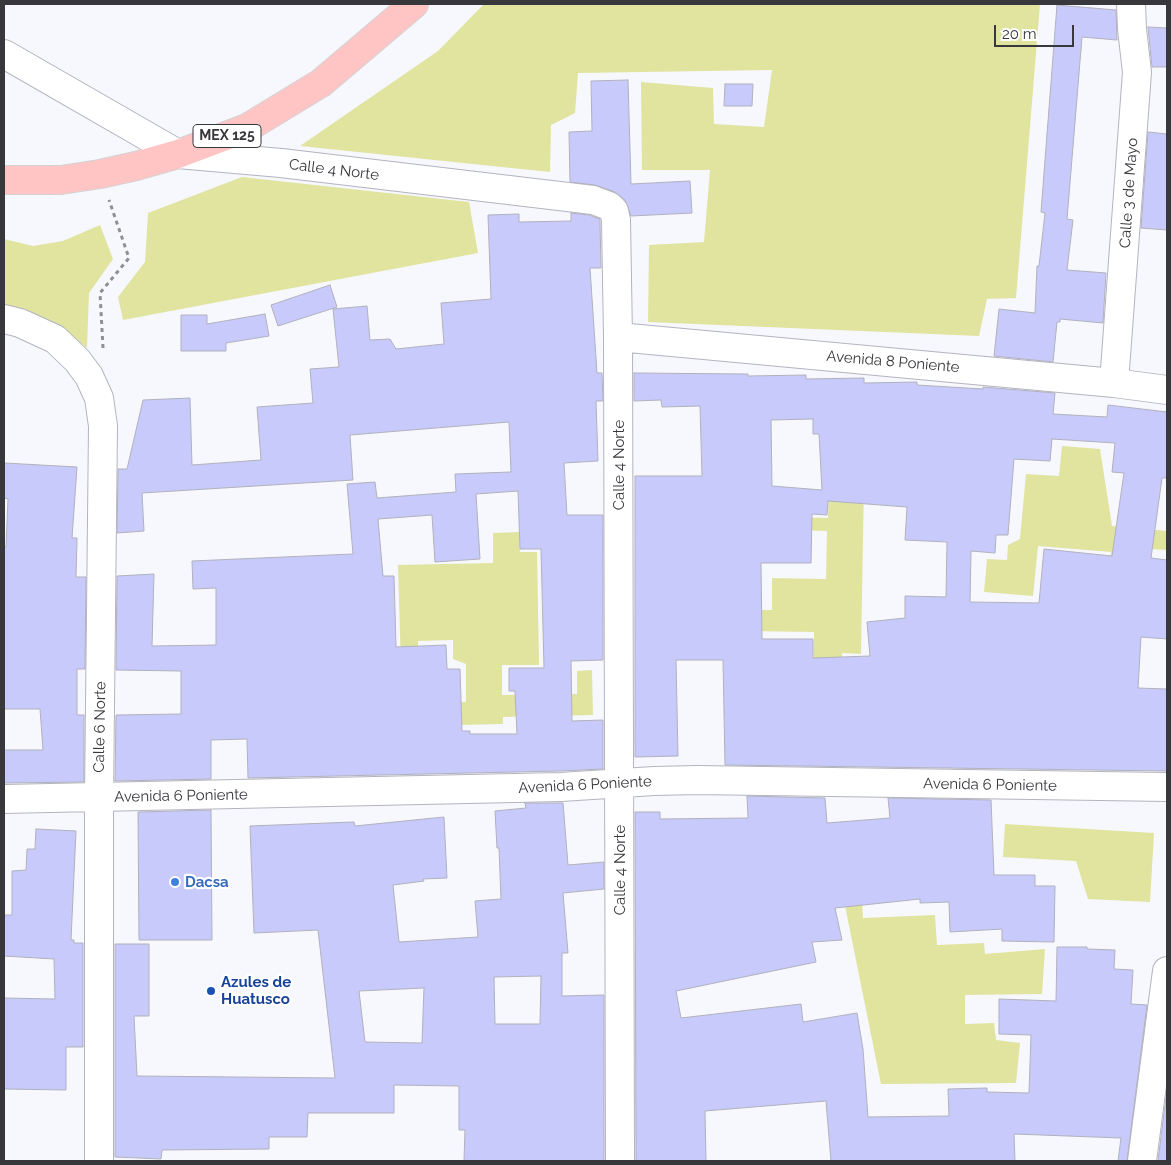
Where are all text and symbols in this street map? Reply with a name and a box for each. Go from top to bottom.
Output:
scale bar [996,15,1076,47]
text: 20 m [1002,25,1037,43]
road number: MEX 125 [193,124,261,148]
street label: Calle 3 de Mayo [1116,137,1142,249]
street label: Calle 4 Norte [288,156,380,184]
street label: Avenida 8 Poniente [826,347,960,377]
street label: Calle 4 Norte [610,420,628,510]
street label: Calle 6 Norte [90,681,110,773]
street label: Avenida 6 Poniente [518,773,652,797]
street label: Avenida 6 Poniente [923,775,1057,795]
street label: Avenida 6 Poniente [114,786,248,806]
street label: Calle 4 Norte [611,825,629,915]
place label: Dacsa [185,873,229,891]
marker: Dacsa [169,876,181,888]
place label: Azules de Huatusco [221,973,291,1008]
marker: Azules de Huatusco [205,985,217,997]

